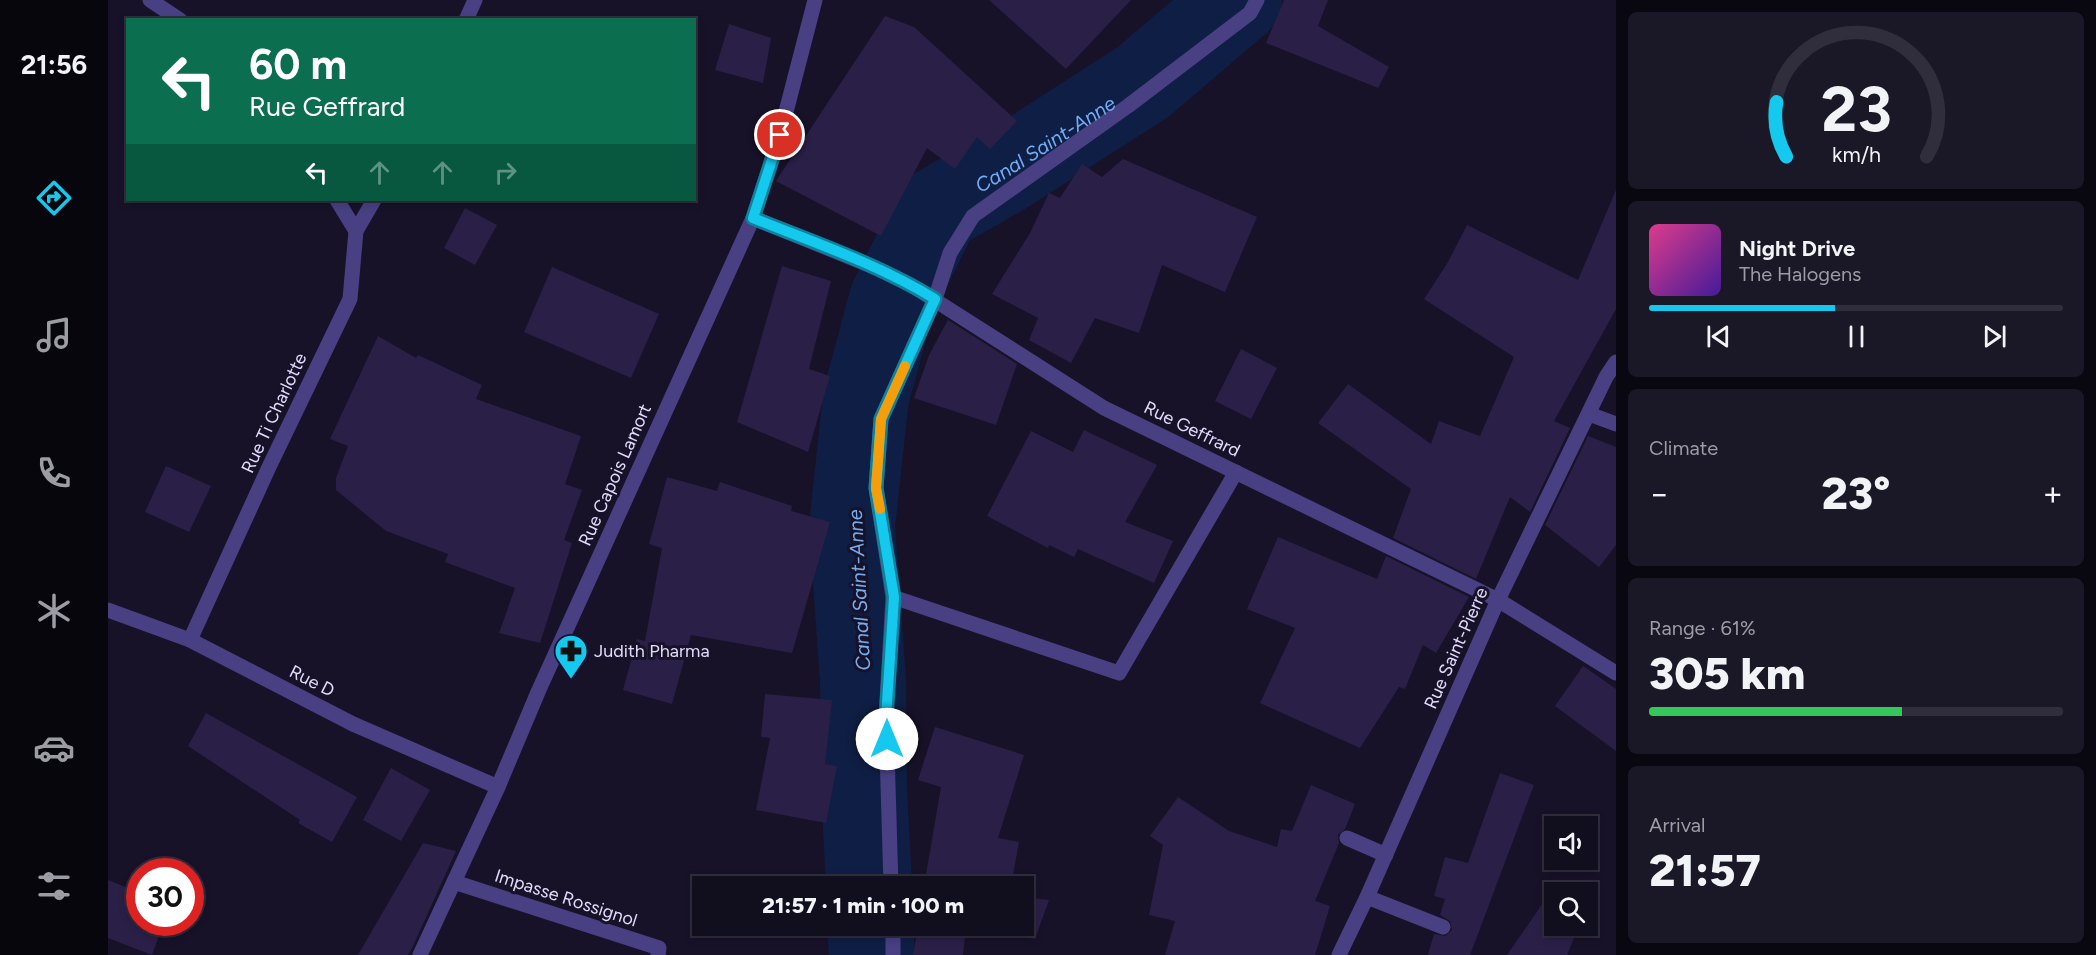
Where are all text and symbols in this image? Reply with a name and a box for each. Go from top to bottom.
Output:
text: 60 m [249,39,347,90]
icon: left [150,42,228,120]
text: 21:56 [21,48,87,81]
text: 23 [1821,72,1891,147]
text: Rue Geffrard [249,90,405,123]
water label: Canal Saint-Anne [971,91,1120,197]
pin [754,109,805,160]
icon: arrive [763,118,796,151]
text: km/h [1832,143,1880,168]
icon: left [300,156,333,189]
icon: ahead [363,156,396,189]
icon: ahead [426,156,459,189]
icon: right [489,156,522,189]
icon: directions [33,177,75,219]
text: Night Drive [1739,235,1855,262]
text: The Halogens [1739,262,1861,286]
icon: music [33,314,75,356]
icon: previous [1702,320,1735,353]
icon: pause [1840,320,1873,353]
icon: next [1978,320,2011,353]
street label: Rue Ti Charlotte [237,349,312,477]
street label: Rue Geffrard [1140,396,1244,462]
street label: Rue Capois Lamort [574,400,656,549]
text: Climate [1649,436,1718,460]
icon: phone [33,452,75,494]
text: 23° [1822,466,1890,520]
text: − [1649,474,1670,513]
text: + [2042,474,2063,513]
water label: Canal Saint-Anne [843,509,875,671]
street label: Rue Saint-Pierre [1419,584,1493,712]
icon: climate [33,590,75,632]
text: Range · 61% [1649,616,1756,640]
pharmacy icon: Judith Pharma [553,633,589,680]
place label: Judith Pharma [594,640,710,662]
text: 305 km [1649,646,1805,700]
street label: Rue D [286,660,338,702]
position arrow [855,707,919,771]
icon: car [33,727,75,769]
text: Arrival [1649,813,1705,837]
map controls [1544,816,1598,936]
button: sound [1544,816,1598,870]
text: 21:57 [1649,843,1761,897]
speed limit sign: 30 [126,858,204,936]
icon: filters [33,865,75,907]
street label: Impasse Rossignol [492,865,640,931]
button: search [1544,882,1598,936]
text: 21:57 · 1 min · 100 m [762,892,964,919]

